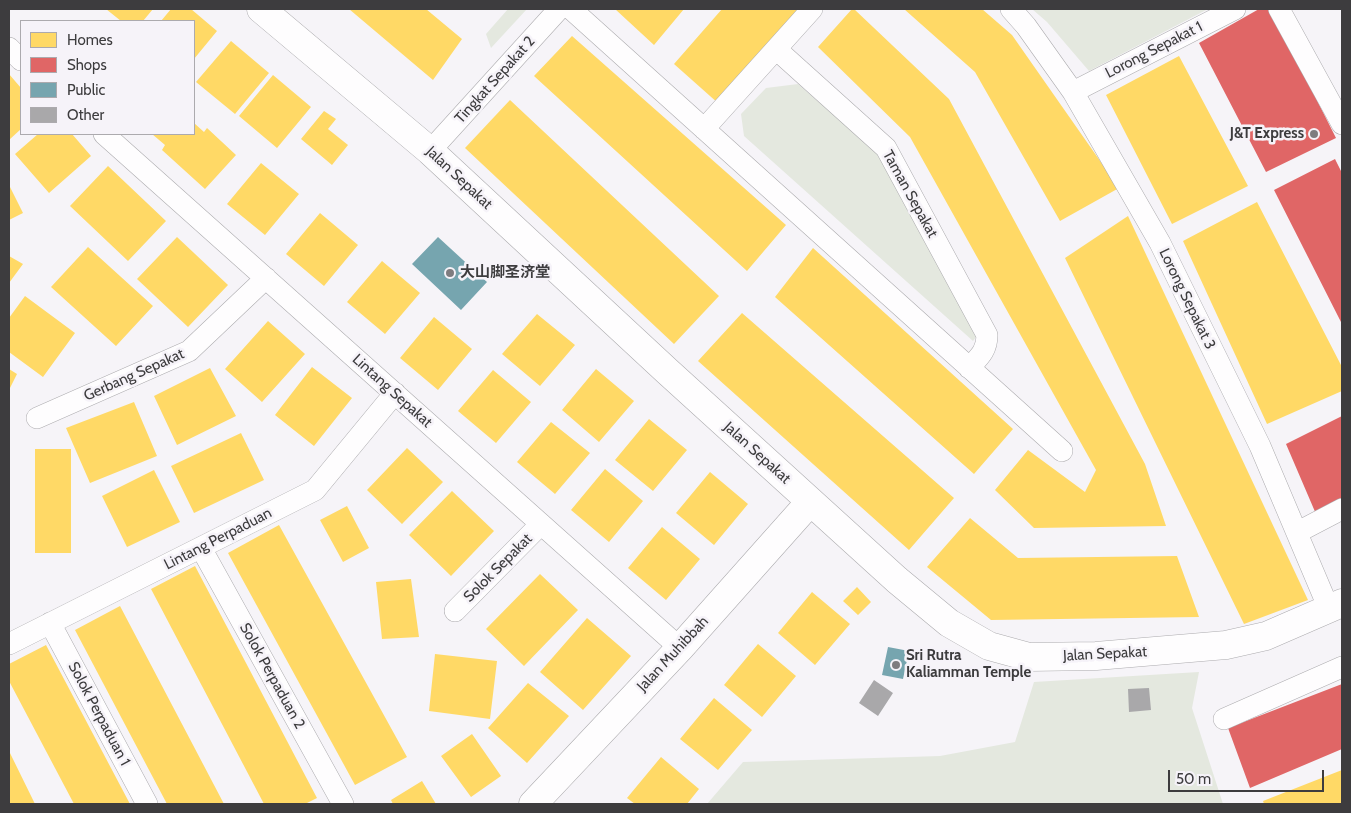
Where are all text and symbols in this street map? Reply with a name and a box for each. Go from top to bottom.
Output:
street label: Lorong Sepakat 1 [1102,18,1206,82]
legend [20,20,195,135]
text: Homes [67,31,113,49]
street label: Tingkat Sepakat 2 [451,33,539,127]
text: Shops [67,56,107,74]
text: Public [67,81,105,99]
text: Other [67,106,104,124]
place label: J&T Express [1230,125,1304,143]
marker: J&T Express [1308,128,1320,140]
street label: Jalan Sepakat [422,143,496,213]
street label: Taman Sepakat [879,147,941,241]
street label: Lorong Sepakat 3 [1155,246,1219,352]
place label: 大山脚圣济堂 [460,264,550,282]
marker: 大山脚圣济堂 [444,267,456,279]
street label: Gerbang Sepakat [81,345,187,405]
street label: Lintang Sepakat [348,350,436,432]
street label: Jalan Sepakat [720,418,794,488]
street label: Lintang Perpaduan [161,504,275,574]
street label: Solok Sepakat [460,530,536,606]
street label: Jalan Muhibbah [634,613,712,695]
street label: Solok Perpaduan 2 [235,620,309,732]
street label: Jalan Sepakat [1063,643,1147,665]
place label: Sri Rutra Kaliamman Temple [906,647,1031,682]
street label: Solok Perpaduan 1 [64,659,134,769]
marker: Sri Rutra Kaliamman Temple [890,659,902,671]
scale bar [1171,760,1327,792]
text: 50 m [1176,770,1211,788]

